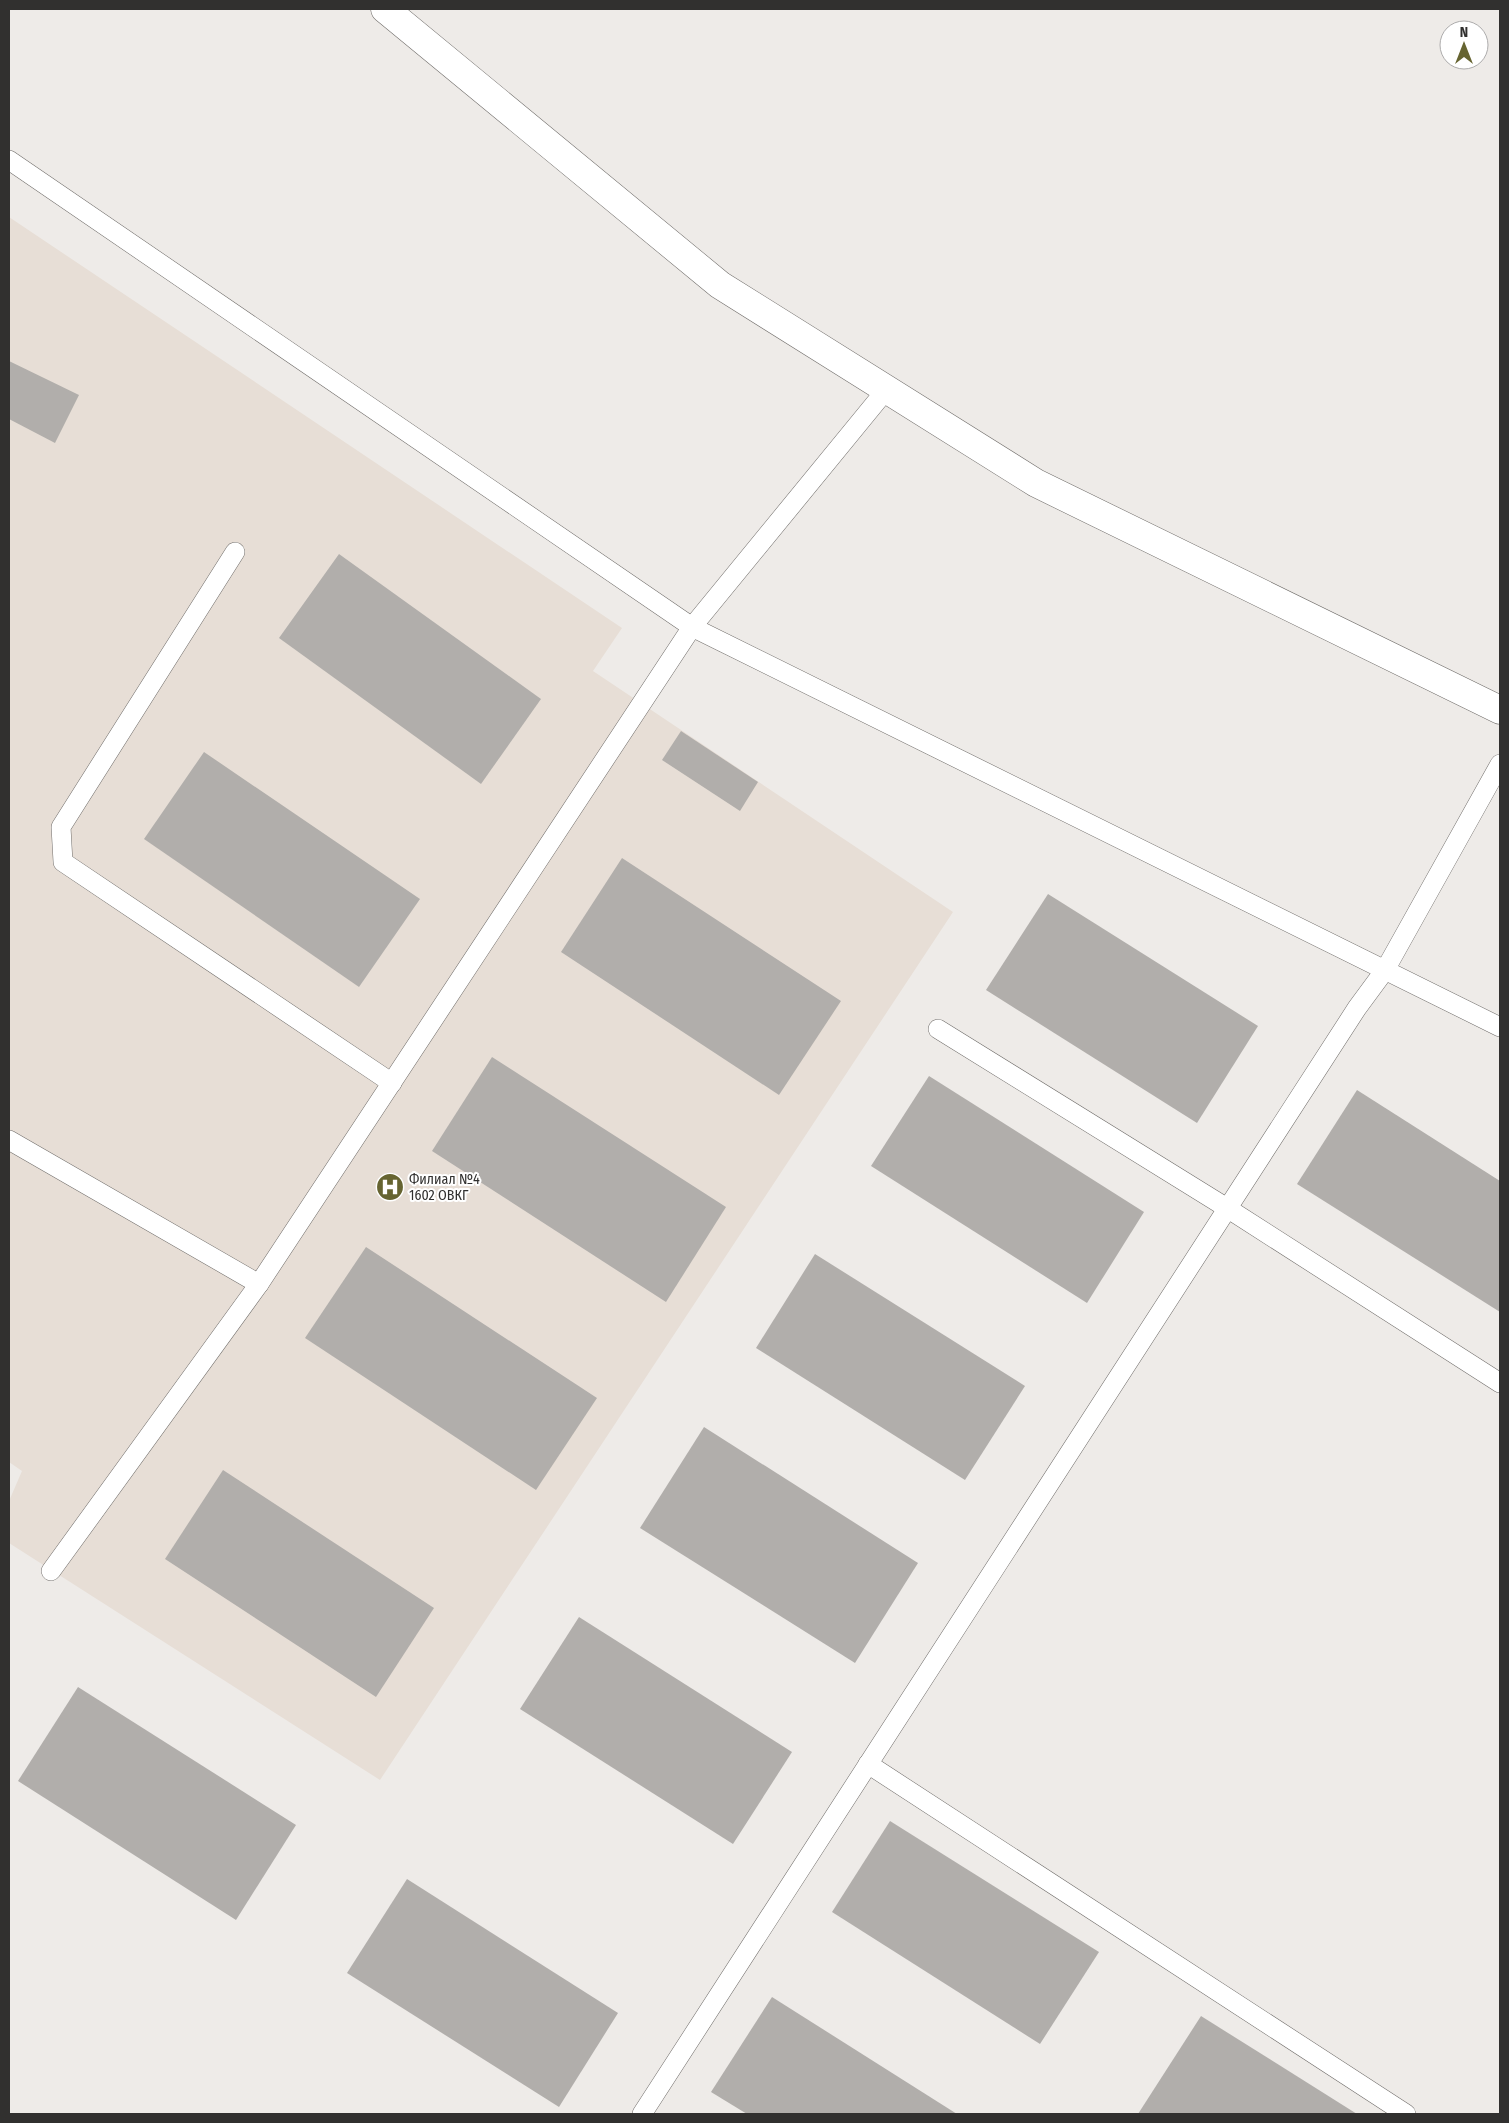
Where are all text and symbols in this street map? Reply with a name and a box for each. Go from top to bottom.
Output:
north arrow [1439,20,1489,70]
text: N [1460,24,1468,41]
place label: Филиал №4 1602 ОВКГ [409,1171,480,1204]
hospital icon: Филиал №4 1602 ОВКГ [375,1172,405,1202]

